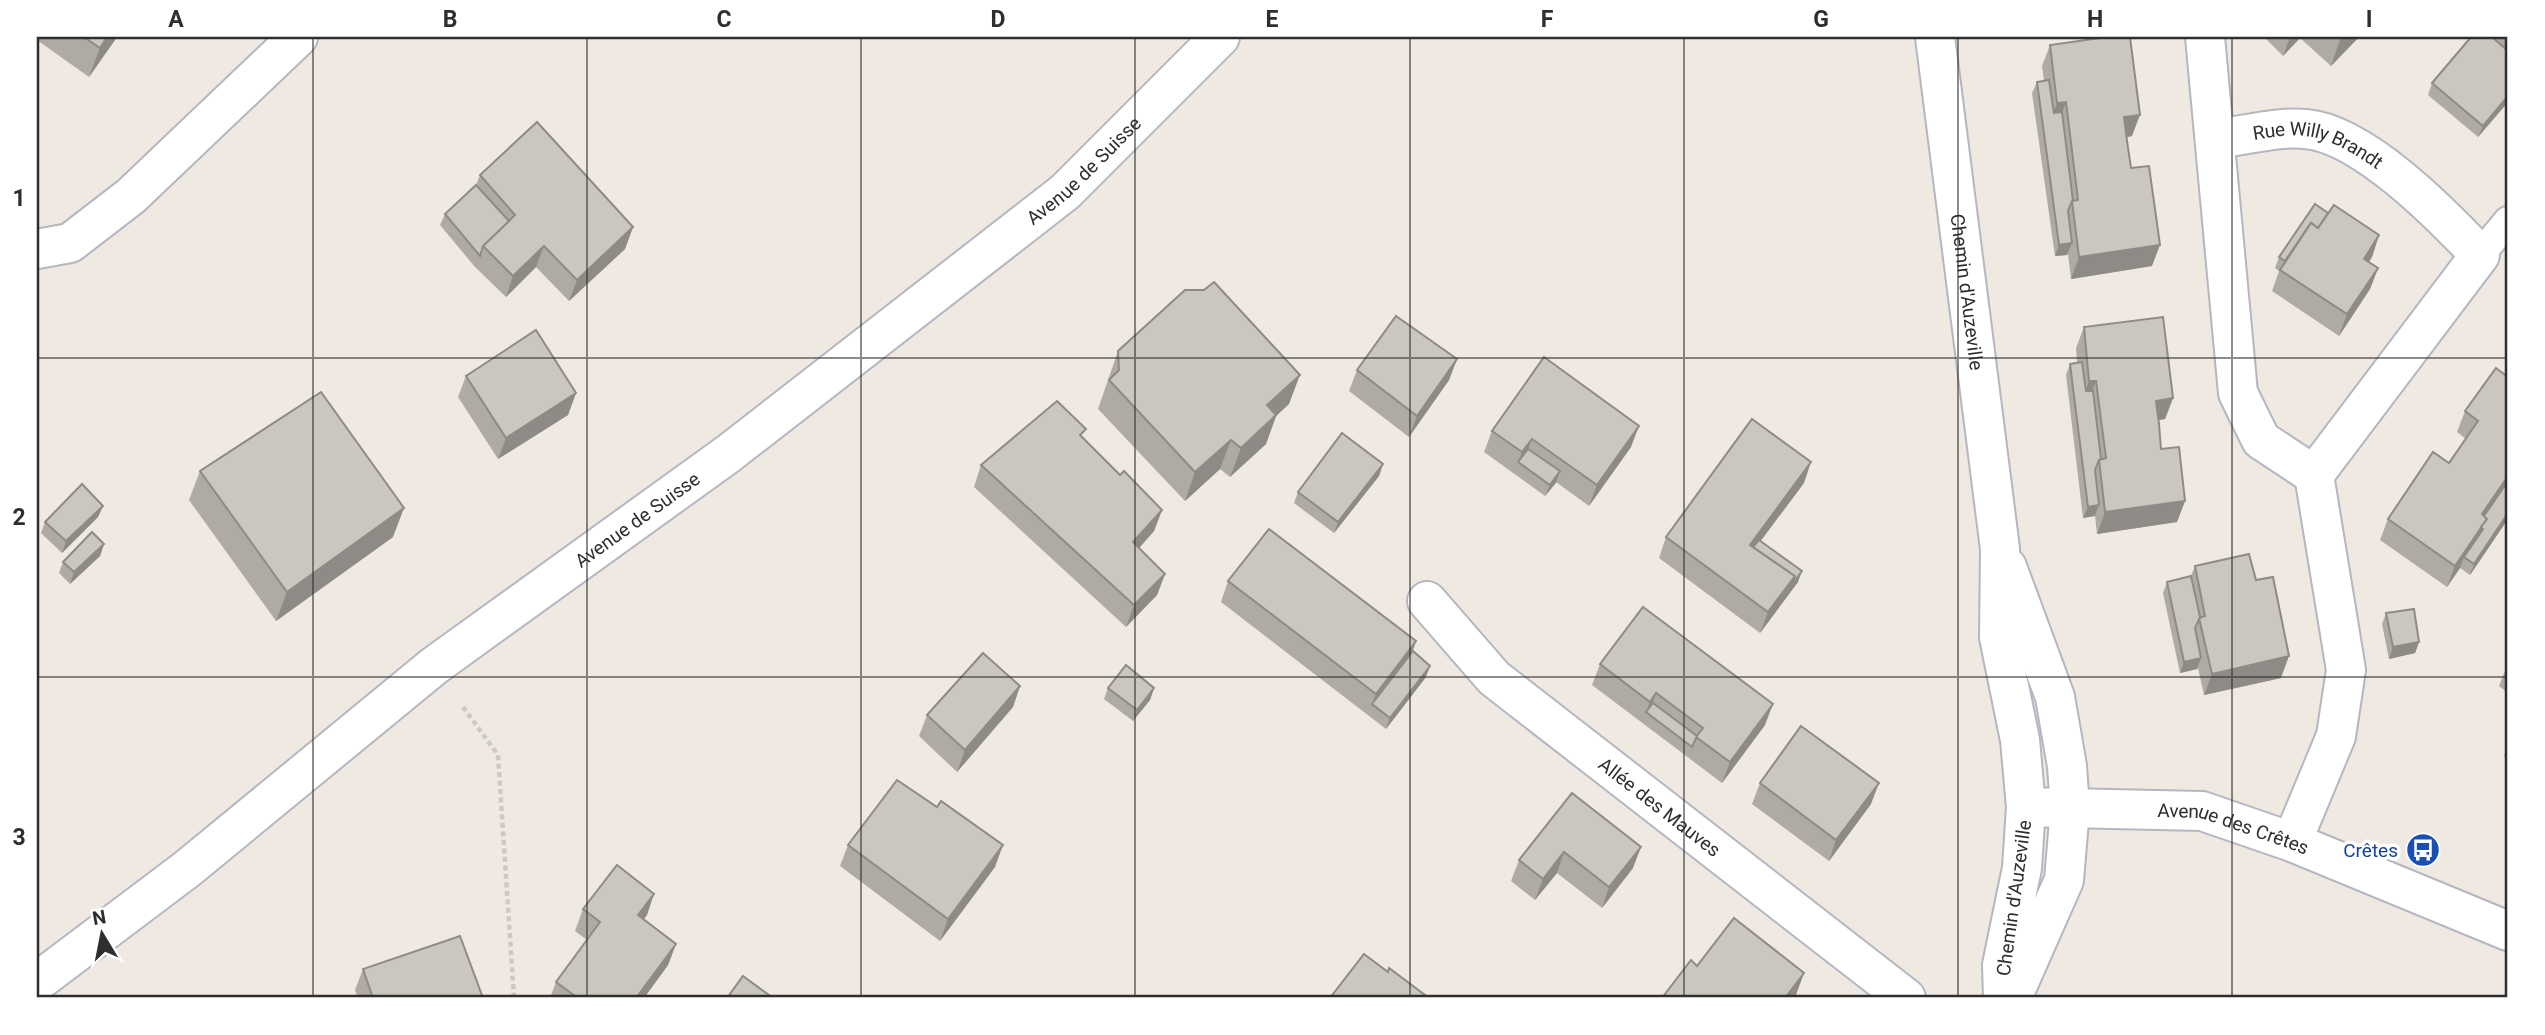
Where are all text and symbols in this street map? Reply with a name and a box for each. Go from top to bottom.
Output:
text: A [168,6,184,33]
text: B [443,6,457,33]
text: C [716,6,732,33]
text: D [991,6,1005,33]
text: E [1266,6,1279,33]
text: F [1541,6,1554,33]
text: G [1813,6,1829,33]
text: H [2087,6,2103,33]
text: I [2366,6,2372,33]
street label: Avenue de Suisse [1022,111,1146,229]
street label: Rue Willy Brandt [2251,117,2388,173]
text: 1 [12,185,26,212]
street label: Chemin d'Auzeville [1946,212,1989,372]
street label: Avenue de Suisse [570,467,704,572]
text: 2 [12,504,26,531]
street label: Allée des Mauves [1594,752,1725,861]
street label: Avenue des Crêtes [2157,798,2312,859]
street label: Chemin d'Auzeville [1992,818,2036,978]
text: 3 [12,824,26,851]
bus stop icon: Crêtes [2404,831,2442,869]
place label: Crêtes [2343,839,2398,862]
north arrow [66,898,136,968]
text: N [91,905,108,930]

